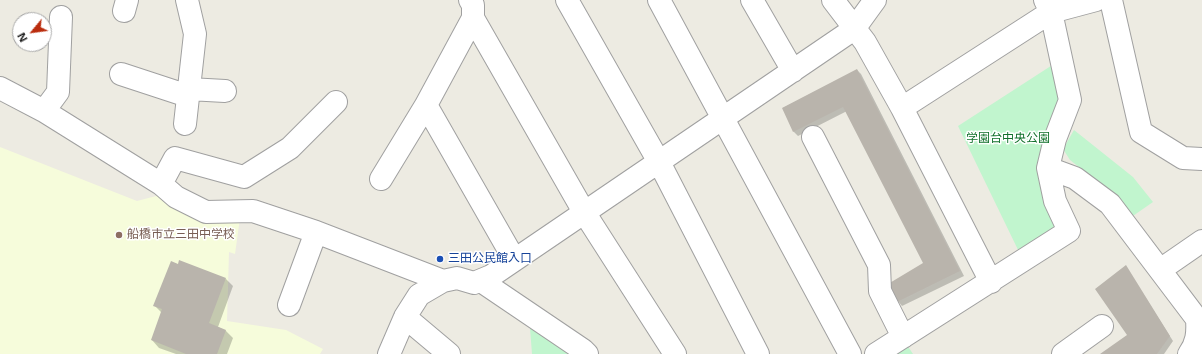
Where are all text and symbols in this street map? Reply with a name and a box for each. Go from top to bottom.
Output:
north arrow [12,12,52,52]
text: N [13,30,31,45]
park label: 学園台中央公園 [966,132,1050,146]
place label: 船橋市立三田中学校 [127,228,235,242]
marker: 船橋市立三田中学校 [114,230,124,240]
place label: 三田公民館入口 [448,252,532,266]
marker: 三田公民館入口 [435,254,445,264]

